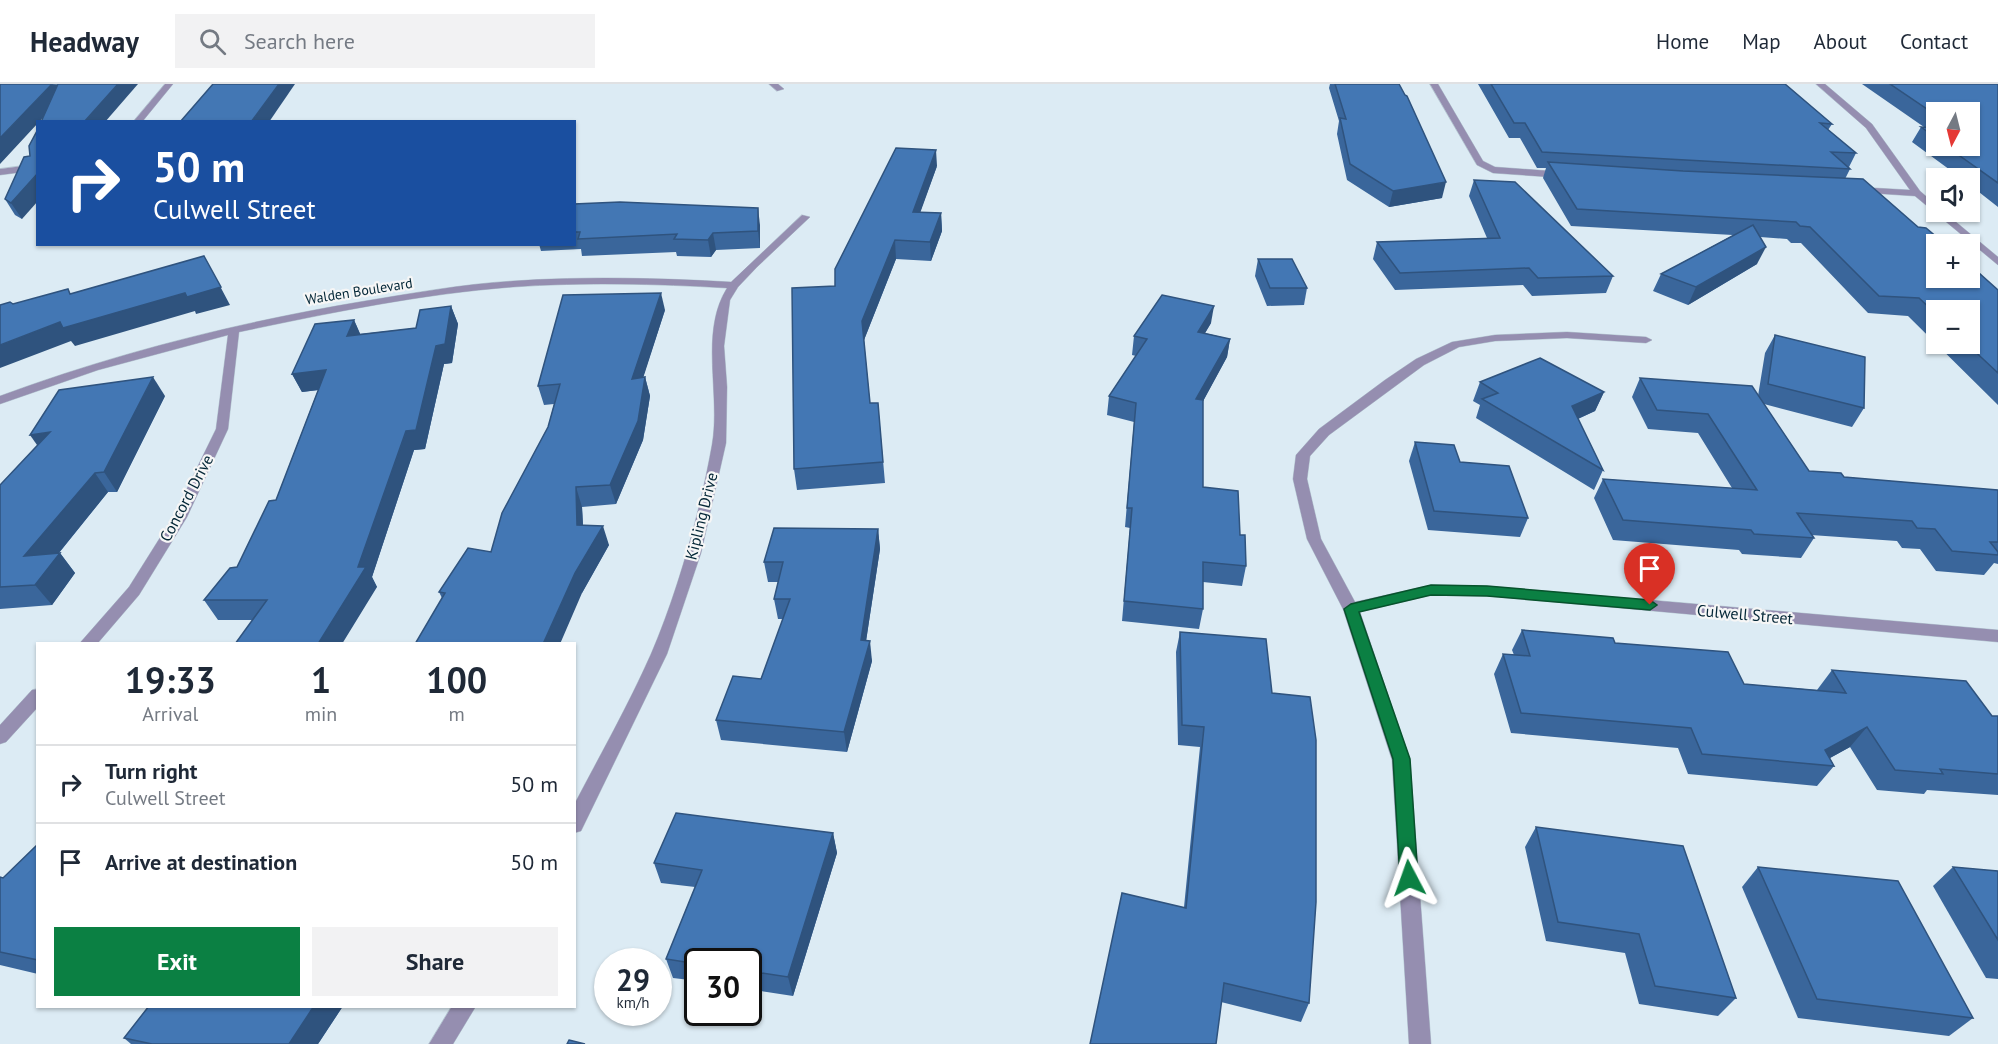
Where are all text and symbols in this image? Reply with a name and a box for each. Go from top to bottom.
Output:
search box [175,14,595,68]
text: Headway [30,23,139,60]
icon: search [196,25,229,58]
text: Search here [244,27,355,55]
text: Home [1656,28,1709,55]
text: Map [1742,28,1781,55]
text: About [1814,28,1867,55]
text: Contact [1900,28,1968,55]
north arrow [1926,102,1980,156]
map controls [1926,102,1980,354]
text: 50 m [153,139,245,194]
icon: right [54,144,132,222]
button: sound [1926,168,1980,222]
text: Culwell Street [153,192,316,226]
button: + [1926,234,1980,288]
street label: Walden Boulevard [304,274,414,308]
button: − [1926,300,1980,354]
street label: Concord Drive [155,451,217,545]
street label: Kipling Drive [681,470,721,562]
pin [1624,543,1675,605]
icon: arrive [1633,552,1666,585]
street label: Culwell Street [1696,600,1794,628]
text: 19:33 [125,656,216,703]
text: 1 [311,656,331,703]
text: 100 [426,656,487,703]
text: Arrival [142,701,198,727]
text: min [305,701,337,727]
text: m [449,701,465,727]
text: Turn right [105,757,197,785]
icon: right [54,768,87,801]
text: 50 m [510,770,558,798]
text: Culwell Street [105,785,225,811]
icon: arrive [54,846,87,879]
position arrow [1377,846,1441,910]
text: Arrive at destination [105,848,297,876]
text: 50 m [510,848,558,876]
button: Exit [54,927,300,996]
button: Share [312,927,558,996]
speed limit sign: 30 [684,948,762,1026]
text: 29 [616,960,650,999]
text: km/h [617,993,649,1012]

